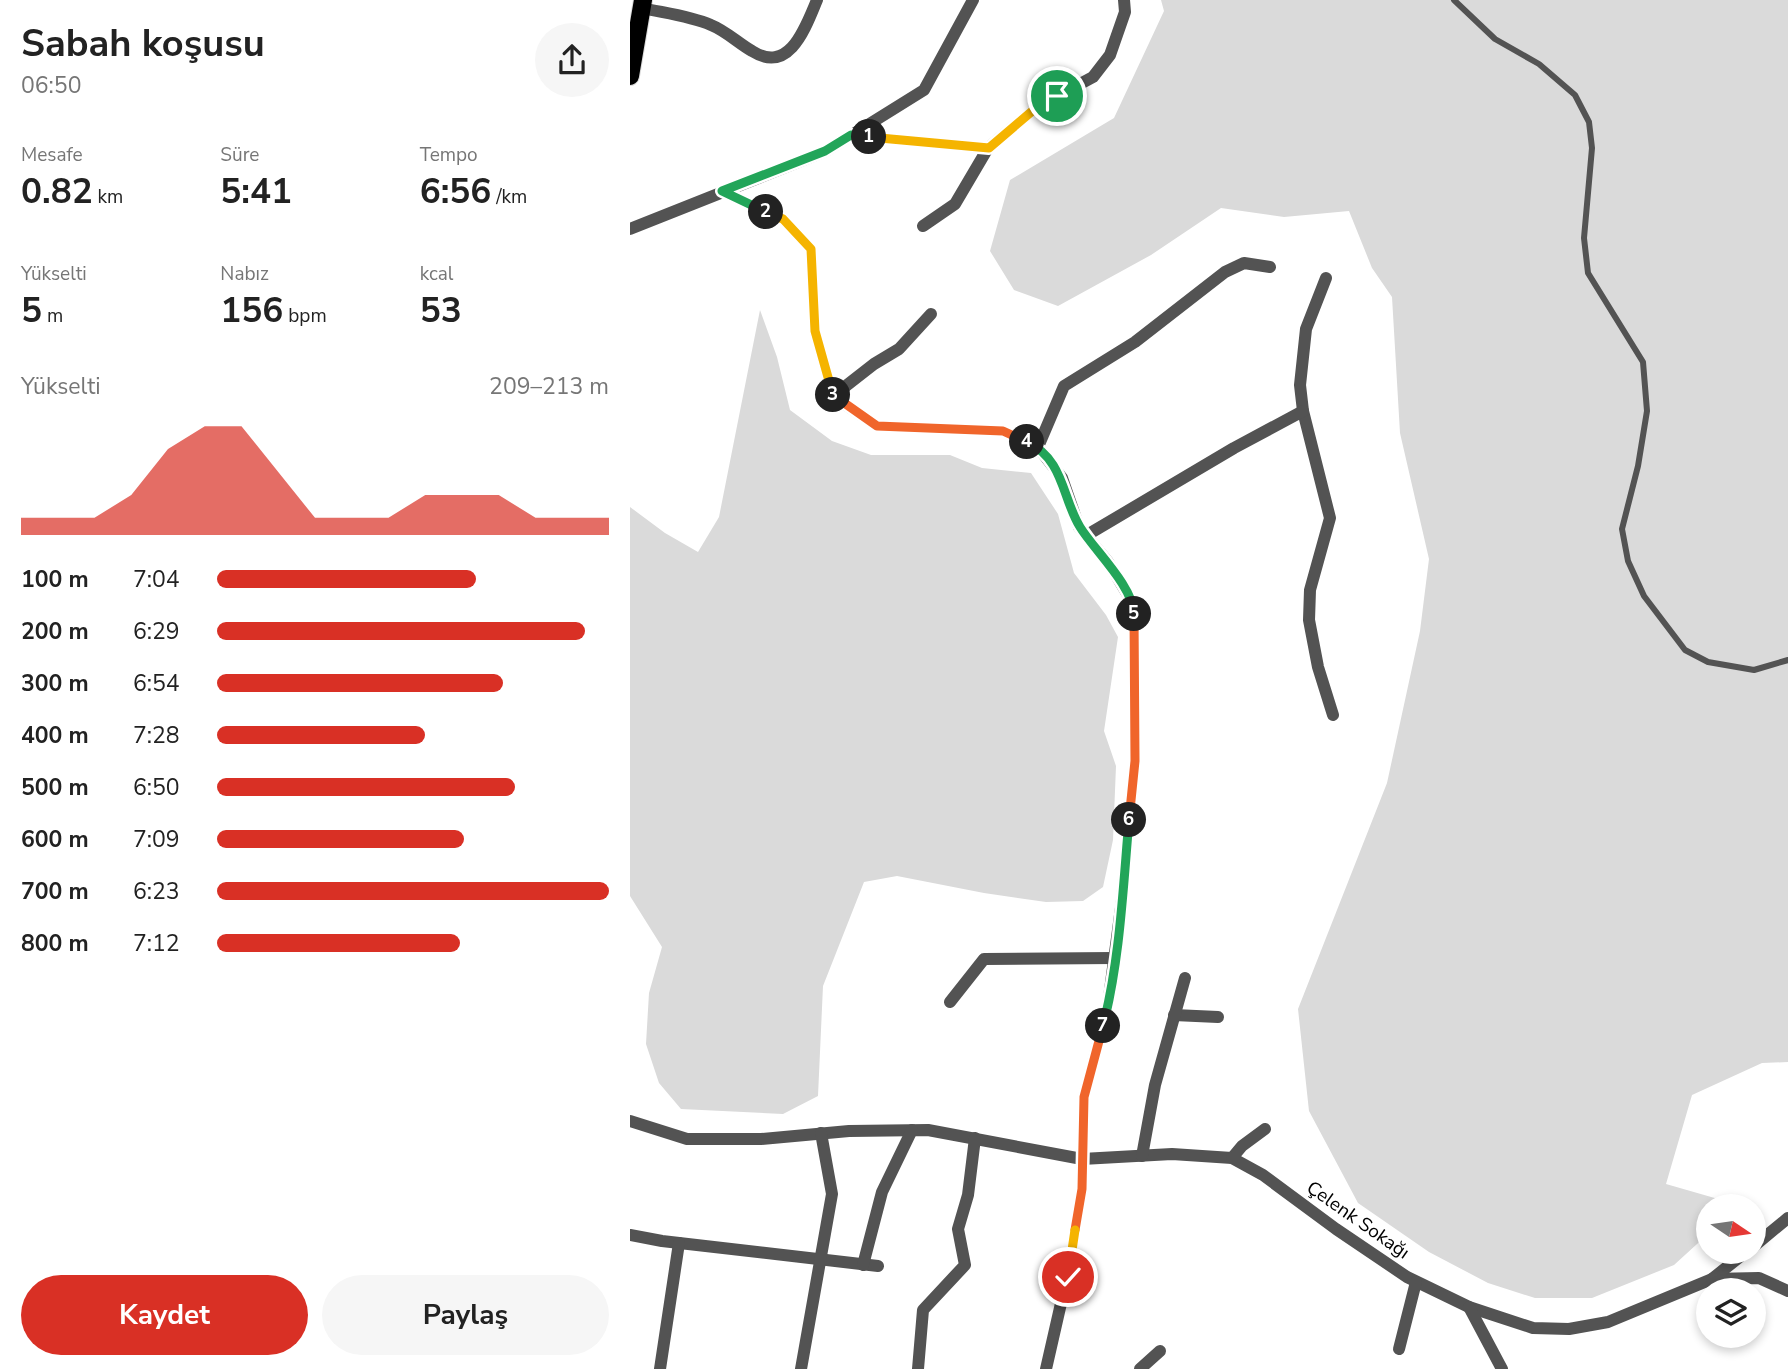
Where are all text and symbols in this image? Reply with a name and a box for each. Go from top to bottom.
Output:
text: Sabah koşusu [21,18,265,69]
button: share [535,23,609,97]
pin [1027,66,1087,126]
text: 06:50 [21,70,81,101]
icon: arrive [1038,77,1076,115]
pin: 1 [852,120,886,154]
text: 1 [863,123,874,149]
text: Mesafe [21,142,83,168]
text: Süre [220,142,259,168]
text: Tempo [420,142,478,168]
text: 0.82 [21,168,93,215]
text: 5:41 [220,168,292,215]
text: 6:56 [420,168,491,215]
text: km [93,184,123,210]
text: /km [491,184,527,210]
pin: 2 [748,194,784,230]
text: 2 [760,198,771,224]
text: Yükselti [21,261,87,287]
text: Nabız [220,261,269,287]
text: kcal [420,261,453,287]
text: 5 [21,287,42,334]
text: 156 [220,287,283,334]
text: 53 [420,287,462,334]
text: m [42,303,63,329]
text: bpm [283,303,327,329]
text: Yükselti [21,371,101,402]
text: 209–213 m [489,371,609,402]
pin: 3 [816,378,850,412]
text: 3 [827,381,838,407]
pin: 4 [1010,424,1044,460]
text: 4 [1021,428,1032,454]
text: 100 m [21,564,89,595]
text: 7:04 [133,564,180,595]
pin: 5 [1116,596,1152,632]
text: 5 [1128,600,1139,626]
text: 200 m [21,616,89,647]
text: 6:29 [133,616,180,647]
text: 300 m [21,668,89,699]
text: 6:54 [133,668,180,699]
text: 400 m [21,720,89,751]
text: 7:28 [133,720,180,751]
text: 500 m [21,772,89,803]
text: 6:50 [133,772,180,803]
pin: 6 [1112,802,1146,838]
text: 6 [1123,806,1134,832]
text: 600 m [21,824,89,855]
text: 7:09 [133,824,180,855]
text: 700 m [21,876,89,907]
text: 6:23 [133,876,180,907]
text: 800 m [21,928,89,959]
text: 7:12 [133,928,180,959]
pin: 7 [1086,1009,1120,1044]
text: 7 [1097,1012,1108,1038]
street label: Çelenk Sokağı [1301,1175,1415,1265]
north arrow [1696,1194,1766,1264]
map controls [1696,1194,1766,1348]
pin [1038,1247,1098,1307]
icon: check [1049,1258,1087,1296]
button: Kaydet [21,1275,308,1355]
button: Paylaş [322,1275,609,1355]
button: layers [1696,1278,1766,1348]

